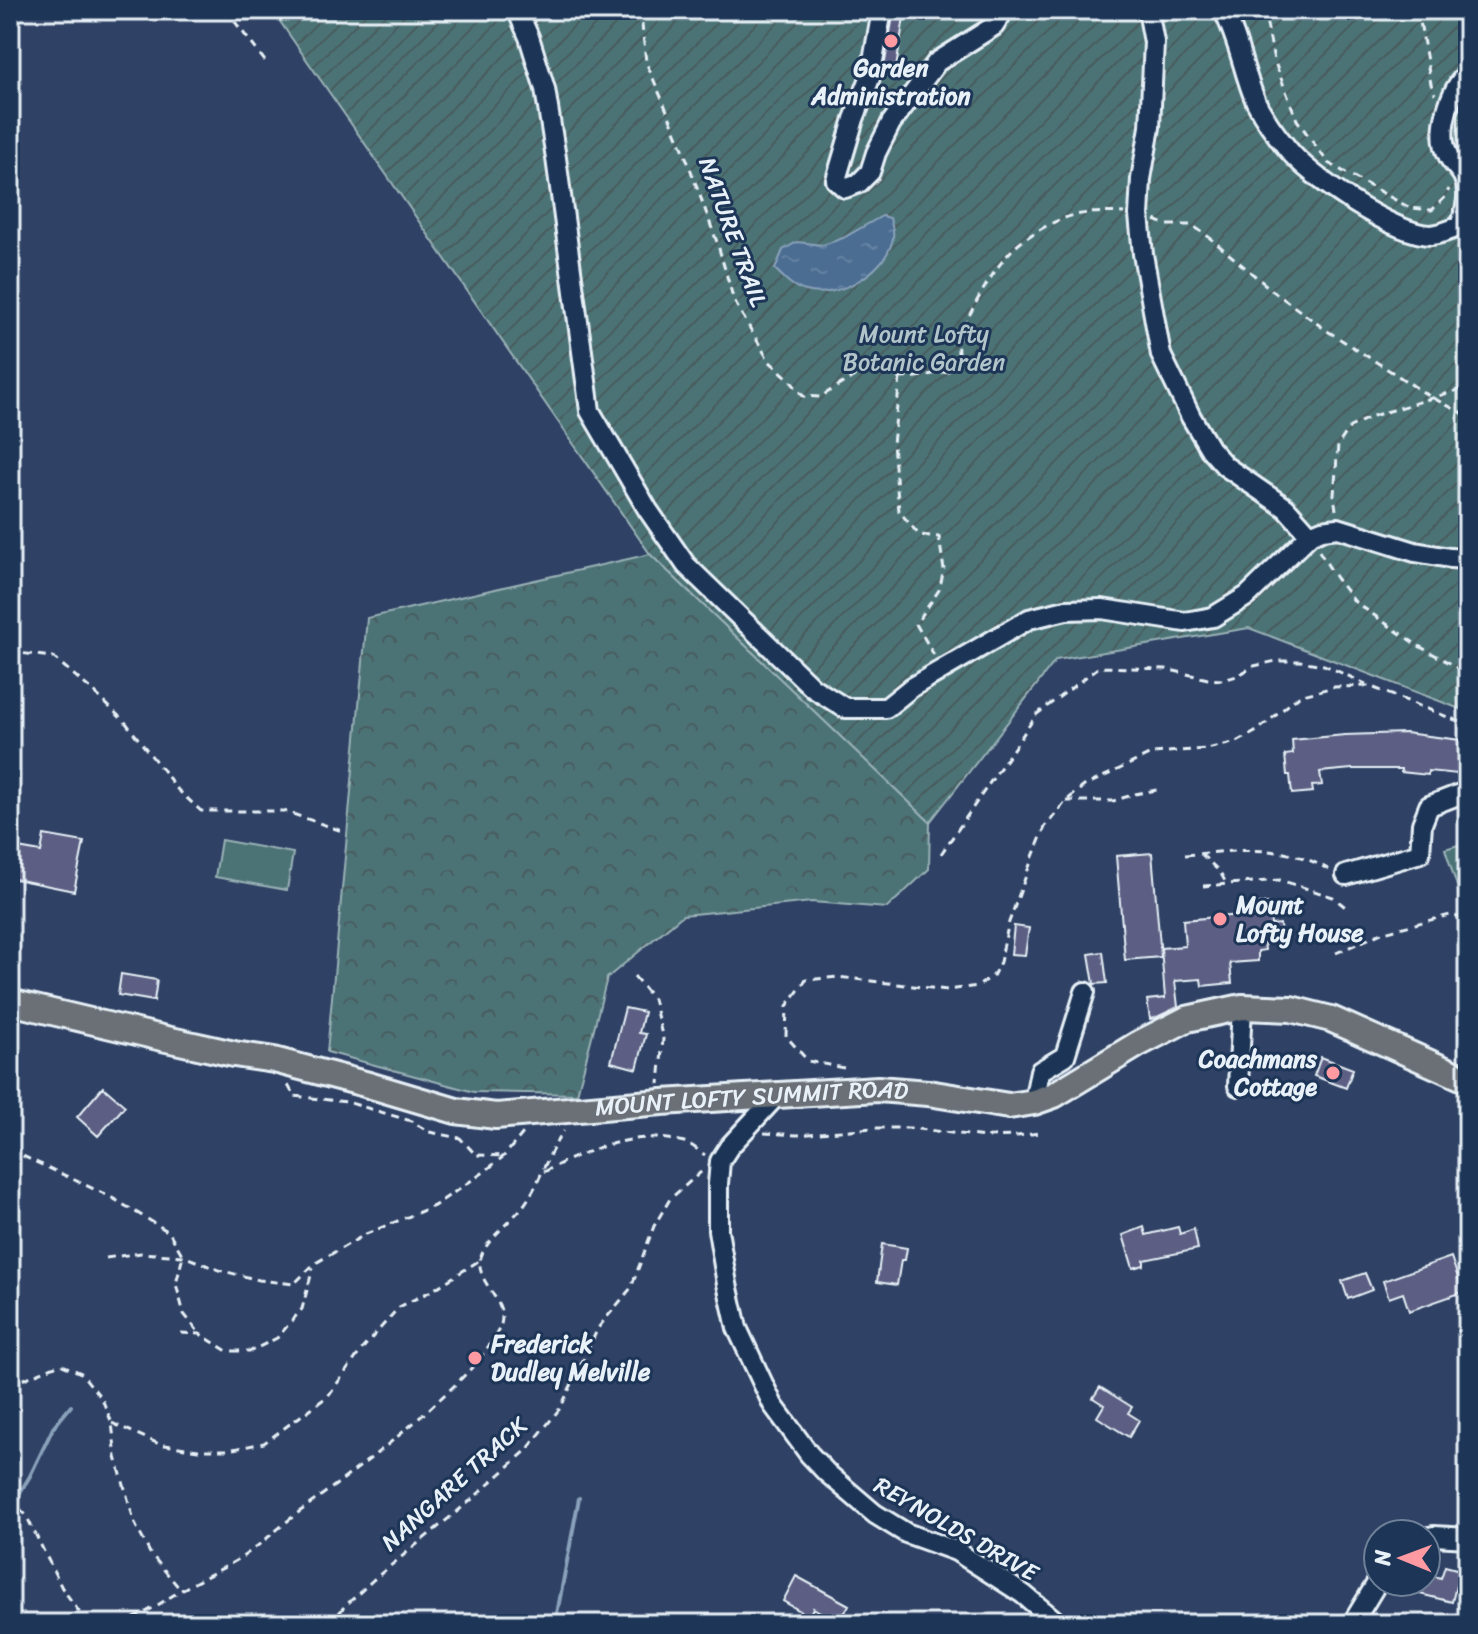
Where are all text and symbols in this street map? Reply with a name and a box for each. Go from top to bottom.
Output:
marker: Garden Administration [882,32,900,50]
place label: Garden Administration [811,47,970,117]
street label: NATURE TRAIL [686,151,780,313]
park label: Mount Lofty Botanic Garden [843,313,1005,383]
place label: Mount Lofty House [1235,884,1364,954]
marker: Mount Lofty House [1211,910,1229,928]
place label: Coachmans Cottage [1198,1038,1318,1108]
marker: Coachmans Cottage [1324,1064,1342,1082]
street label: MOUNT LOFTY SUMMIT ROAD [593,1068,910,1129]
place label: Frederick Dudley Melville [490,1323,651,1393]
marker: Frederick Dudley Melville [466,1349,484,1367]
street label: NANGARE TRACK [371,1405,538,1562]
street label: REYNOLDS DRIVE [866,1465,1048,1594]
north arrow [1362,1518,1442,1598]
text: N [1363,1549,1402,1567]

